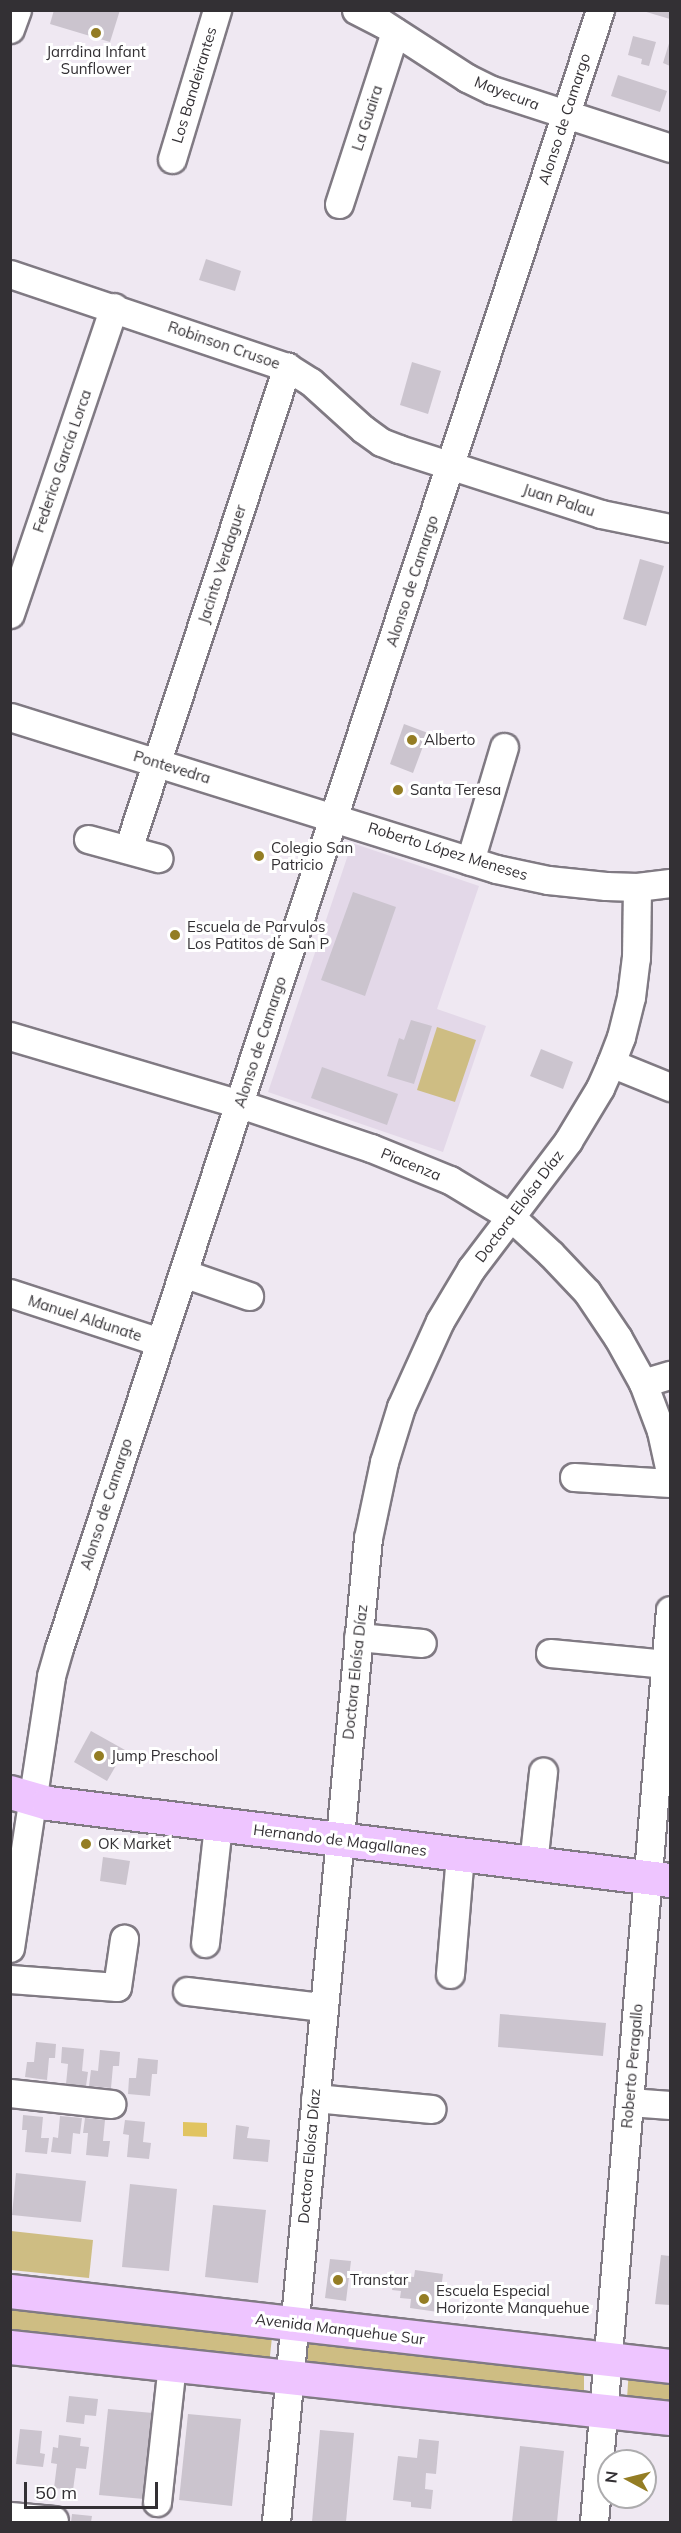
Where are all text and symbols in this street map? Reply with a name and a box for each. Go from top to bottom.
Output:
street label: Los Bandeirantes [168,25,220,145]
marker: Jarrdina Infant Sunflower [89,26,103,40]
place label: Jarrdina Infant Sunflower [46,42,146,77]
street label: Alonso de Camargo [534,51,594,187]
street label: Mayecura [472,72,542,114]
street label: La Guaira [348,83,386,153]
street label: Robinson Crusoe [166,317,282,373]
street label: Federico García Lorca [29,387,95,535]
street label: Juan Palau [521,480,597,520]
street label: Jacinto Verdaguer [194,502,250,626]
street label: Alonso de Camargo [382,513,442,649]
place label: Alberto [424,731,475,749]
marker: Alberto [405,733,419,747]
street label: Pontevedra [131,747,213,787]
place label: Santa Teresa [410,781,501,799]
marker: Santa Teresa [391,783,405,797]
street label: Roberto López Meneses [366,818,530,884]
place label: Colegio San Patricio [271,838,353,873]
marker: Colegio San Patricio [252,849,266,863]
place label: Escuela de Parvulos Los Patitos de San P [187,917,329,952]
marker: Escuela de Parvulos Los Patitos de San P [168,928,182,942]
street label: Alonso de Camargo [230,974,290,1110]
street label: Piacenza [378,1144,444,1184]
street label: Doctora Eloísa Díaz [471,1146,567,1266]
street label: Manuel Aldunate [26,1291,144,1345]
street label: Alonso de Camargo [76,1436,136,1572]
street label: Doctora Eloísa Díaz [339,1604,371,1740]
place label: Jump Preschool [111,1747,218,1765]
marker: Jump Preschool [92,1749,106,1763]
street label: Hernando de Magallanes [252,1820,428,1860]
place label: OK Market [98,1835,171,1853]
marker: OK Market [79,1837,93,1851]
street label: Roberto Peragallo [618,2003,646,2129]
street label: Doctora Eloísa Díaz [294,2088,324,2224]
place label: Transtar [350,2271,408,2289]
marker: Transtar [331,2273,345,2287]
place label: Escuela Especial Horizonte Manquehue [436,2281,589,2316]
marker: Escuela Especial Horizonte Manquehue [417,2292,431,2306]
street label: Avenida Manquehue Sur [254,2310,426,2348]
north arrow [597,2449,657,2509]
scale bar [27,2470,160,2508]
text: N [600,2470,622,2484]
text: 50 m [35,2481,77,2504]

